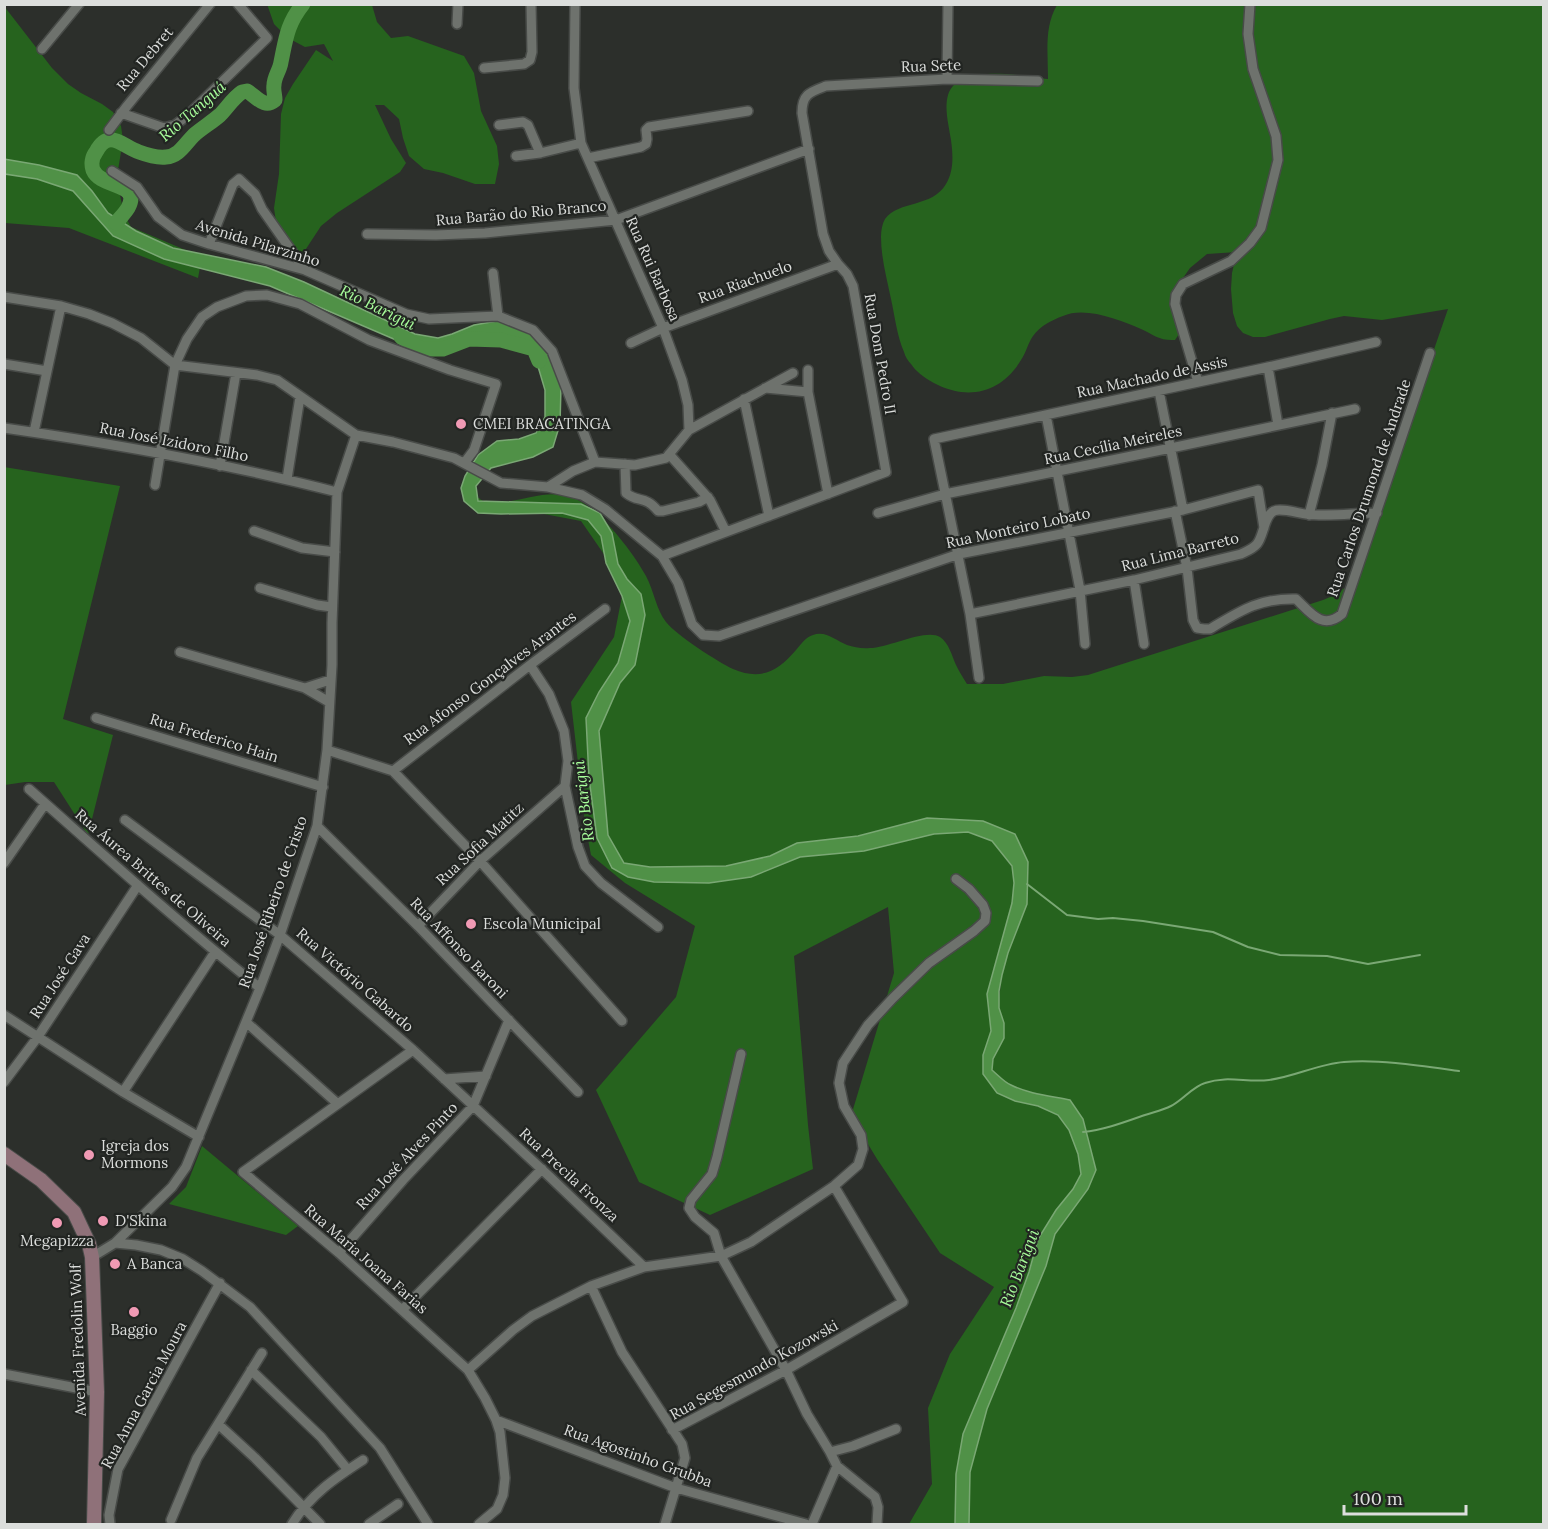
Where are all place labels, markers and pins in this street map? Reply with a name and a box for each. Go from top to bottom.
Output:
place label: CMEI BRACATINGA [473,414,611,433]
marker: CMEI BRACATINGA [454,417,468,431]
place label: Escola Municipal [483,914,601,933]
marker: Escola Municipal [464,917,478,931]
place label: Igreja dos Mormons [101,1136,169,1172]
marker: Igreja dos Mormons [82,1148,96,1162]
place label: D'Skina [115,1211,167,1230]
marker: D'Skina [96,1214,110,1228]
marker: Megapizza [50,1216,64,1230]
place label: Megapizza [20,1231,94,1250]
place label: A Banca [126,1254,182,1273]
marker: A Banca [108,1257,122,1271]
marker: Baggio [127,1305,141,1319]
place label: Baggio [110,1320,158,1339]

